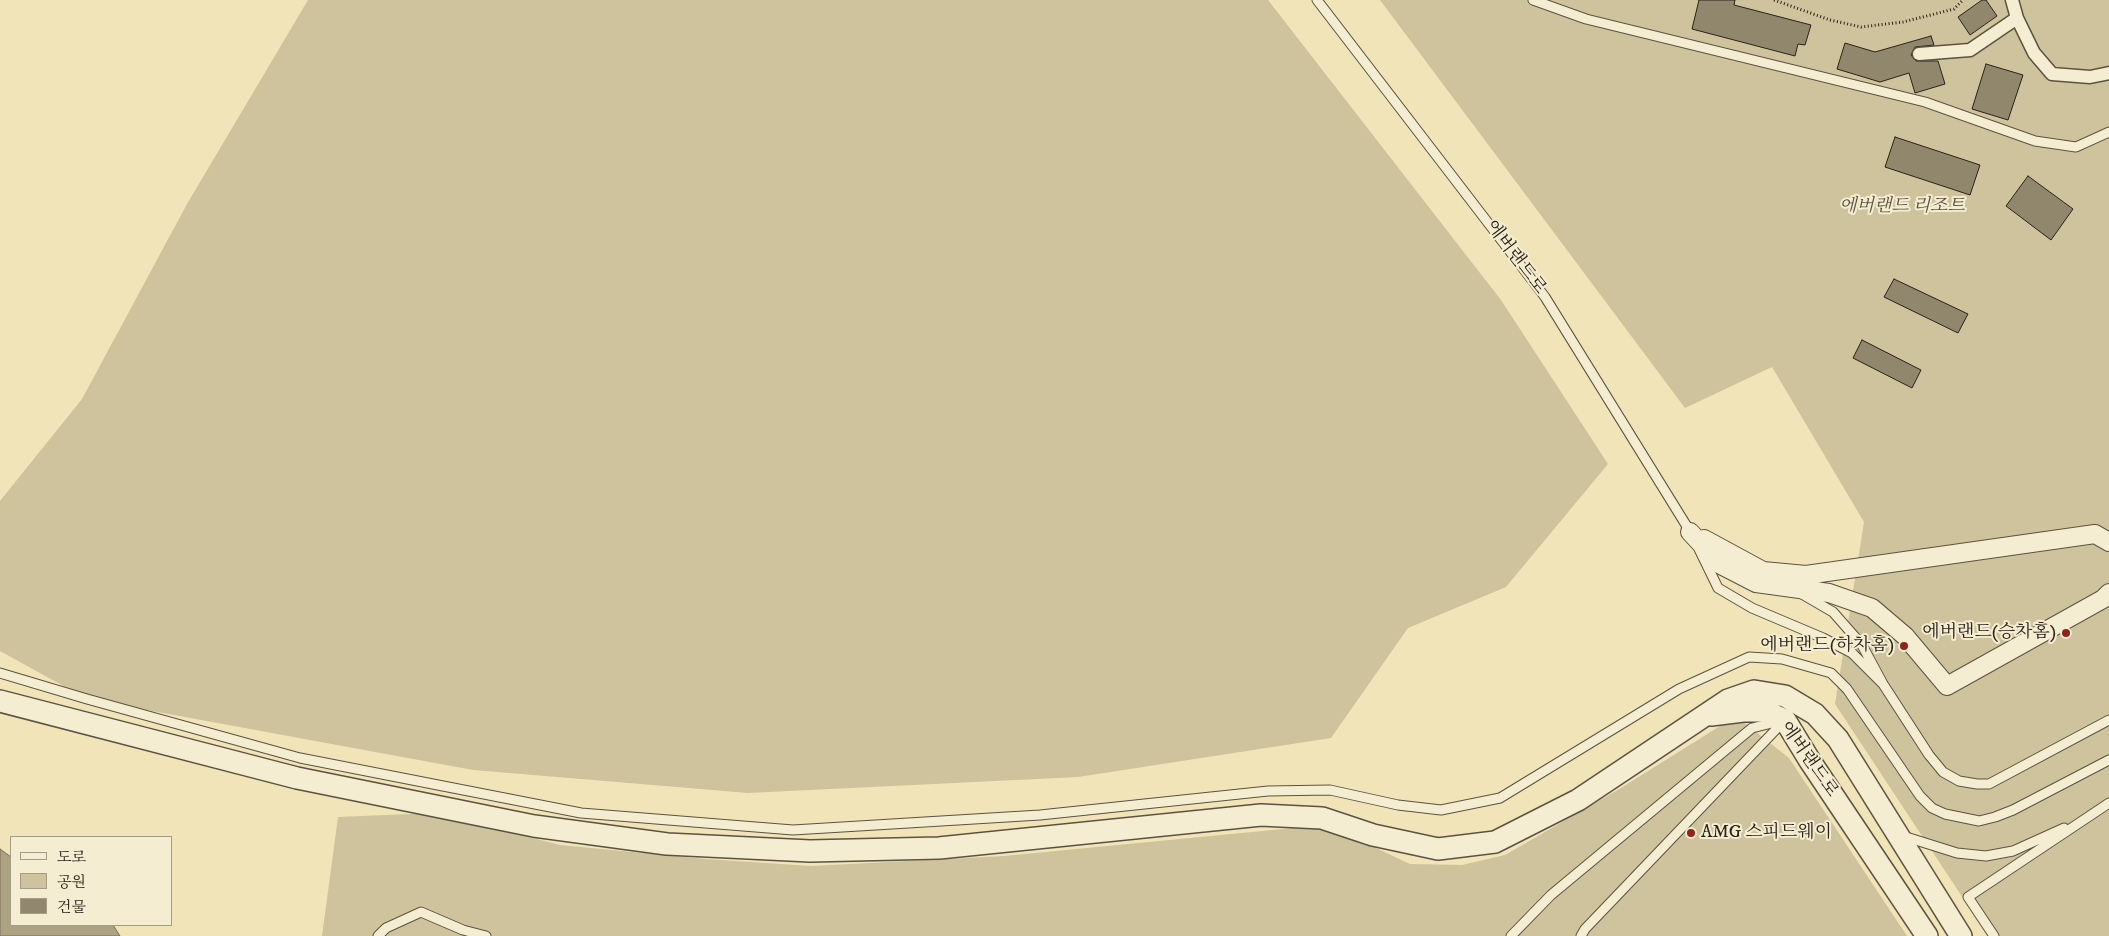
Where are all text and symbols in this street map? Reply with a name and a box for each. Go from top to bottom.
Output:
park label: 에버랜드 리조트 [1839,196,1965,218]
street label: 에버랜드로 [1480,217,1550,299]
place label: 에버랜드(승차홈) [1922,622,2056,644]
marker: 에버랜드(승차홈) [2060,627,2072,639]
place label: 에버랜드(하차홈) [1760,635,1894,657]
marker: 에버랜드(하차홈) [1898,640,1910,652]
street label: 에버랜드로 [1774,718,1842,802]
place label: AMG 스피드웨이 [1701,822,1832,844]
marker: AMG 스피드웨이 [1685,827,1697,839]
legend [10,836,172,926]
text: 도로 [57,848,86,867]
text: 공원 [57,873,86,892]
text: 건물 [57,898,86,917]

